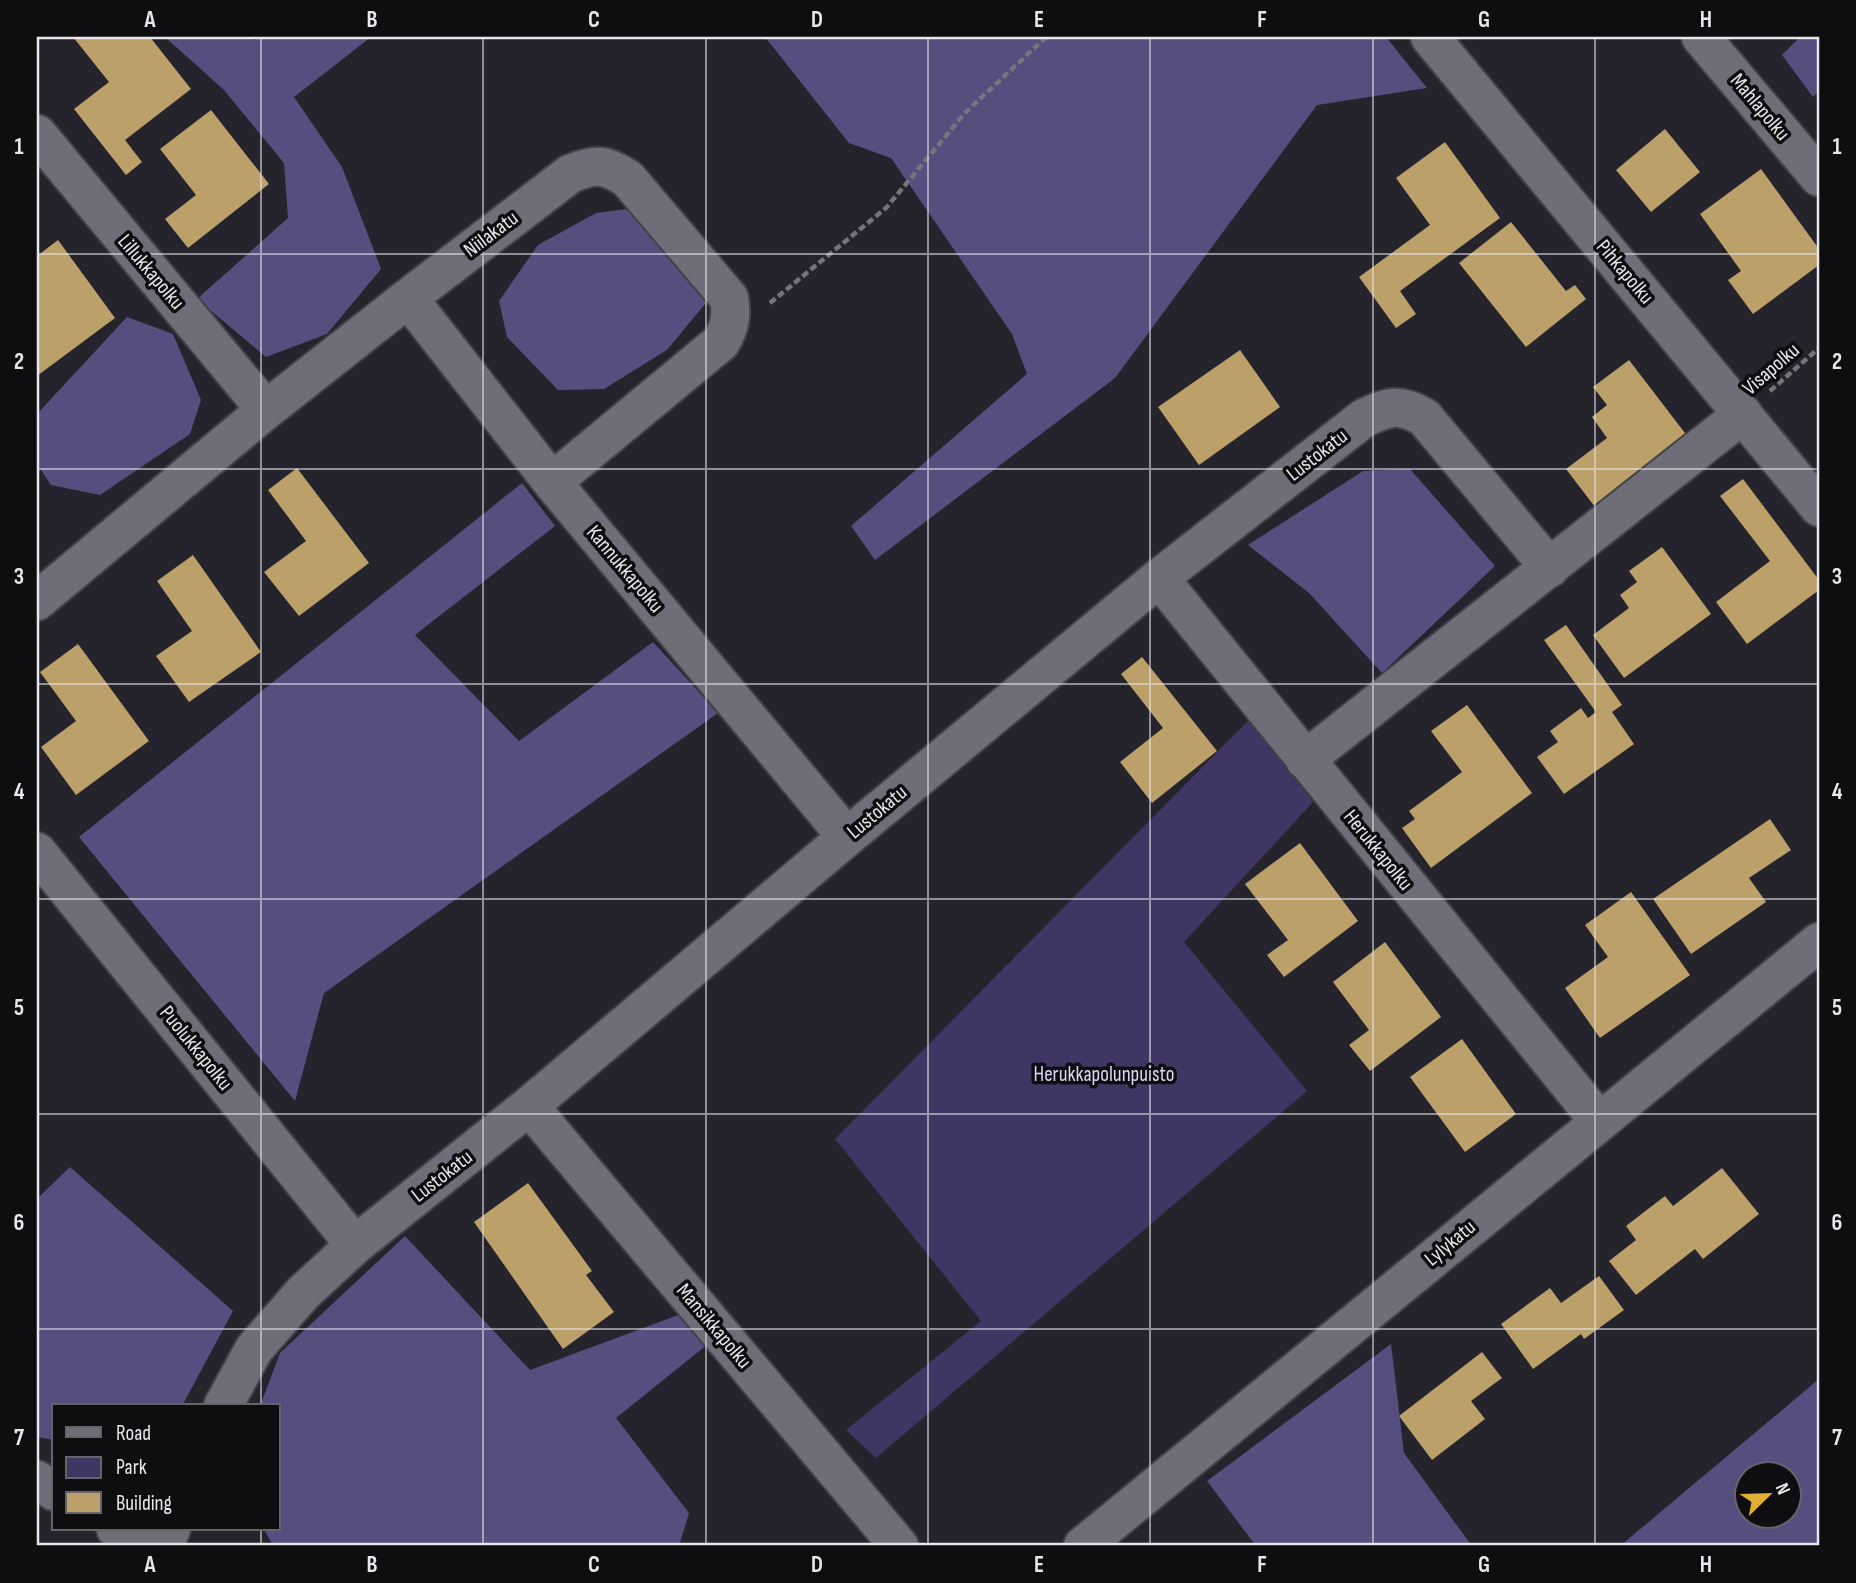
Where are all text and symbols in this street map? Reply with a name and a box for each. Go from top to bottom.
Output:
text: A [144,6,157,34]
text: B [367,6,378,34]
text: C [588,6,600,34]
text: D [811,6,823,34]
text: E [1034,6,1044,34]
text: F [1257,6,1267,34]
text: G [1478,6,1490,34]
text: H [1700,6,1712,34]
street label: Mahlapolku [1725,68,1795,146]
text: 1 [14,133,24,161]
text: 1 [1832,133,1842,161]
street label: Niilakatu [459,205,523,263]
street label: Lillukkapolku [112,229,190,315]
street label: Pihkapolku [1591,235,1659,309]
street label: Visapolku [1738,338,1804,400]
text: 2 [14,348,24,376]
text: 2 [1832,348,1842,376]
street label: Lustokatu [1282,423,1352,487]
street label: Kannukkapolku [581,520,669,618]
text: 3 [14,563,24,591]
text: 3 [1832,563,1842,591]
text: 4 [14,778,25,806]
text: 4 [1832,778,1843,806]
street label: Lustokatu [842,780,912,844]
street label: Herukkapolku [1338,805,1418,895]
text: 5 [14,994,24,1022]
text: 5 [1832,994,1842,1022]
street label: Puolukkapolku [154,1001,238,1095]
park label: Herukkapolunpuisto [1034,1062,1175,1087]
street label: Lustokatu [407,1144,477,1208]
text: 6 [14,1209,24,1237]
text: 6 [1832,1209,1842,1237]
street label: Lylykatu [1419,1215,1481,1271]
street label: Mansikkapolku [671,1278,757,1374]
legend [52,1404,280,1530]
text: Road [116,1421,151,1446]
text: 7 [14,1424,24,1452]
text: 7 [1832,1424,1842,1452]
text: Park [116,1455,147,1480]
north arrow [1734,1460,1804,1530]
text: N [1770,1480,1795,1498]
text: Building [116,1491,172,1516]
text: A [144,1551,157,1579]
text: B [367,1551,378,1579]
text: C [588,1551,600,1579]
text: D [811,1551,823,1579]
text: E [1034,1551,1044,1579]
text: F [1257,1551,1267,1579]
text: G [1478,1551,1490,1579]
text: H [1700,1551,1712,1579]

